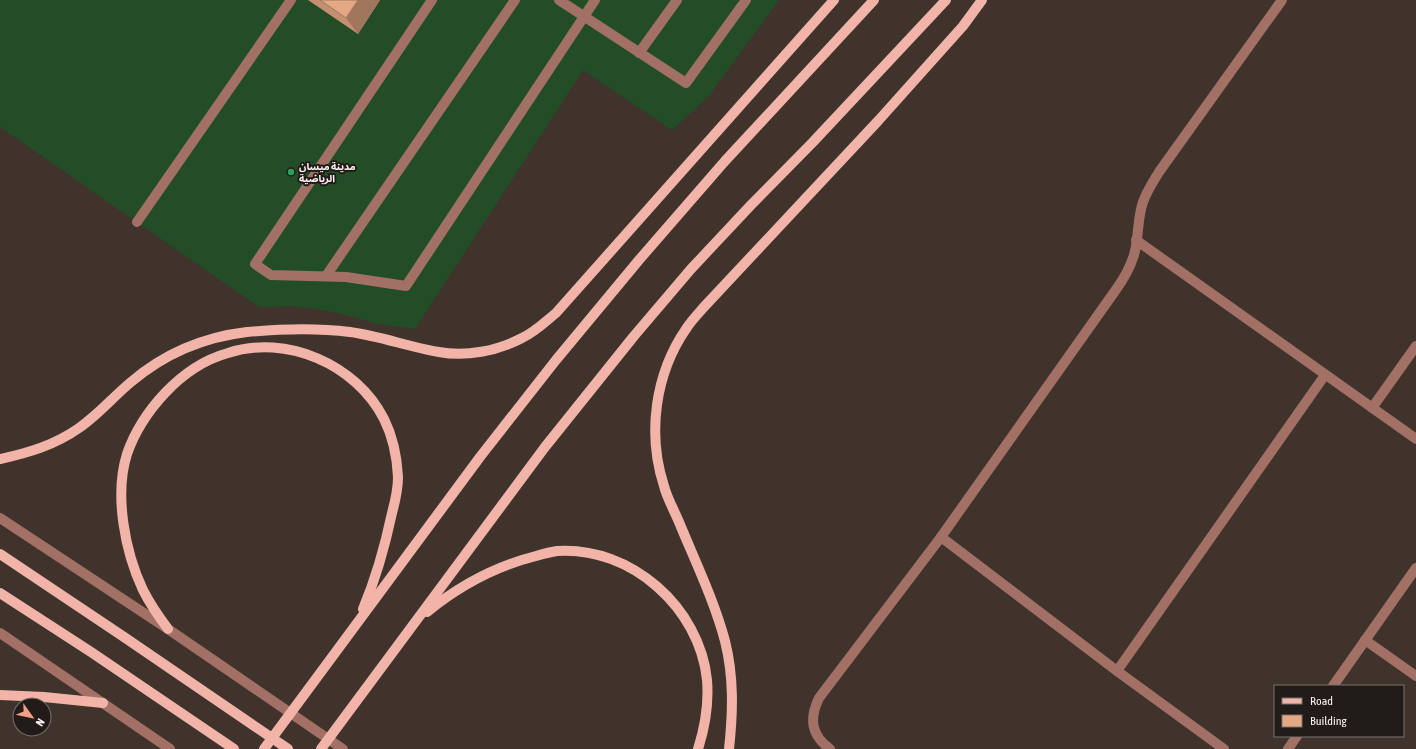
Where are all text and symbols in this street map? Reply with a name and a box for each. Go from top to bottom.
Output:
place label: مدينة ميسان الرياضية [299,161,356,185]
marker: مدينة ميسان الرياضية [286,167,296,177]
legend [1274,685,1404,737]
text: Road [1310,694,1333,708]
north arrow [12,697,52,737]
text: Building [1310,714,1348,728]
text: N [34,716,47,728]

